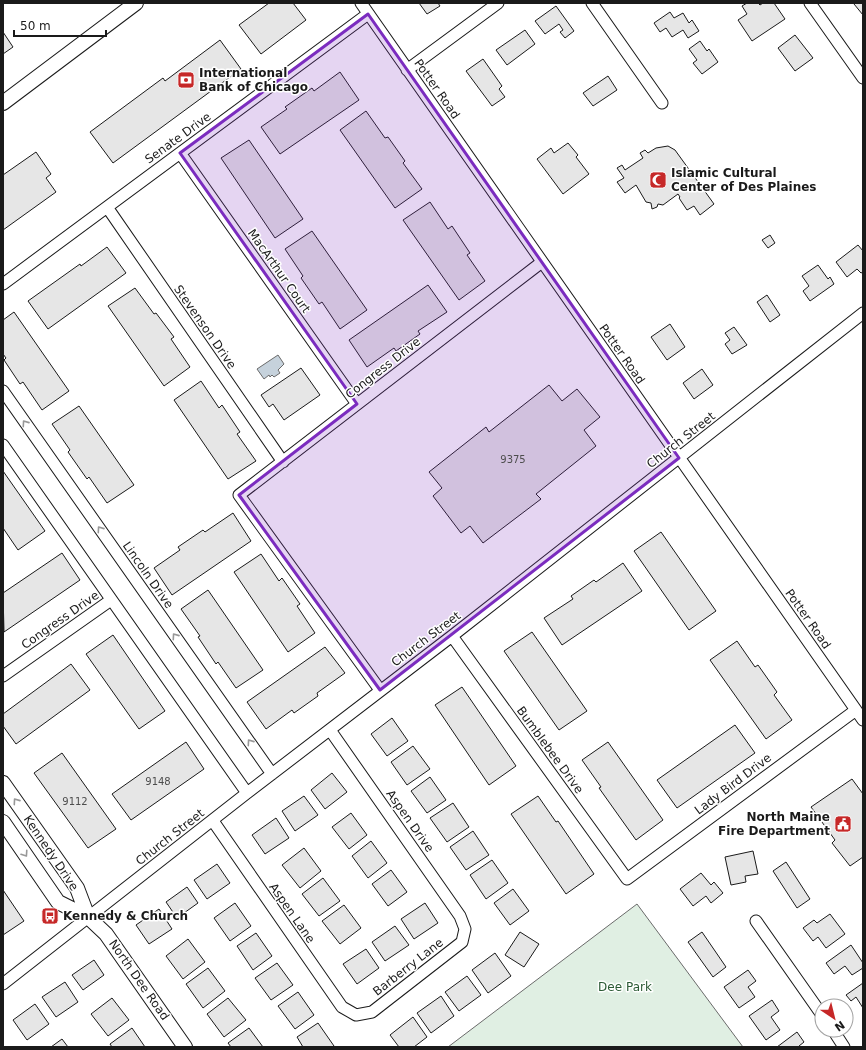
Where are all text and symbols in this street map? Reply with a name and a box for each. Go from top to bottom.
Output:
scale bar [14,12,106,38]
text: 50 m [20,19,51,33]
street label: Potter Road [411,56,463,122]
place label: International Bank of Chicago [199,66,308,94]
bank icon: International Bank of Chicago [176,70,196,90]
street label: Senate Drive [142,109,214,167]
place label: Islamic Cultural Center of Des Plaines [671,166,816,194]
mosque icon: Islamic Cultural Center of Des Plaines [648,170,668,190]
street label: MacArthur Court [245,226,313,316]
street label: Stevenson Drive [171,283,239,371]
street label: Potter Road [596,321,648,387]
street label: Congress Drive [343,334,423,402]
street label: Church Street [644,409,718,471]
one-way arrow [22,420,30,427]
house number: 9375 [500,454,526,465]
one-way arrow [98,527,105,534]
street label: Lincoln Drive [120,539,176,611]
street label: Potter Road [782,586,834,652]
street label: Congress Drive [19,588,101,652]
street label: Church Street [389,608,463,669]
one-way arrow [173,633,180,640]
street label: Bumblebee Drive [514,704,586,796]
one-way arrow [247,739,255,746]
street label: Lady Bird Drive [692,751,774,817]
house number: 9148 [145,776,171,787]
street label: Aspen Drive [383,787,437,855]
house number: 9112 [62,796,88,807]
one-way arrow [13,798,21,805]
street label: Church Street [133,806,207,868]
place label: North Maine Fire Department [718,810,830,838]
street label: Kennedy Drive [21,813,81,893]
public building icon: North Maine Fire Department [833,814,853,834]
one-way arrow [20,850,28,857]
street label: Aspen Lane [266,880,318,946]
bus stop icon: Kennedy & Church [40,906,60,926]
place label: Kennedy & Church [63,909,188,923]
street label: Barberry Lane [370,935,446,999]
street label: North Dee Road [106,937,172,1023]
park label: Dee Park [598,980,652,994]
north arrow [814,998,854,1038]
text: N [832,1018,847,1034]

